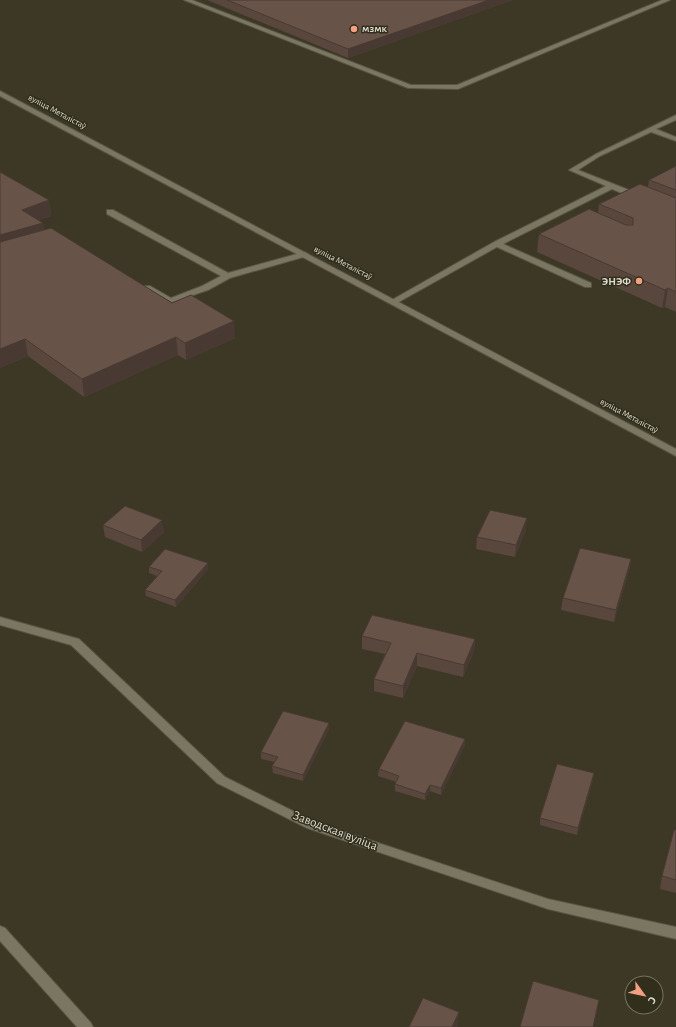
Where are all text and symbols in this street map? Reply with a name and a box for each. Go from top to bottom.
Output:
marker: МЗМК [349,24,359,34]
place label: МЗМК [362,25,388,34]
street label: вуліца Металістаў [27,93,88,131]
street label: вуліца Металістаў [312,244,374,282]
place label: ЭНЭФ [602,276,631,287]
marker: ЭНЭФ [634,276,644,286]
street label: вуліца Металістаў [599,397,660,435]
street label: Заводская вуліца [291,809,379,853]
north arrow [624,975,664,1015]
text: С [646,995,658,1006]

